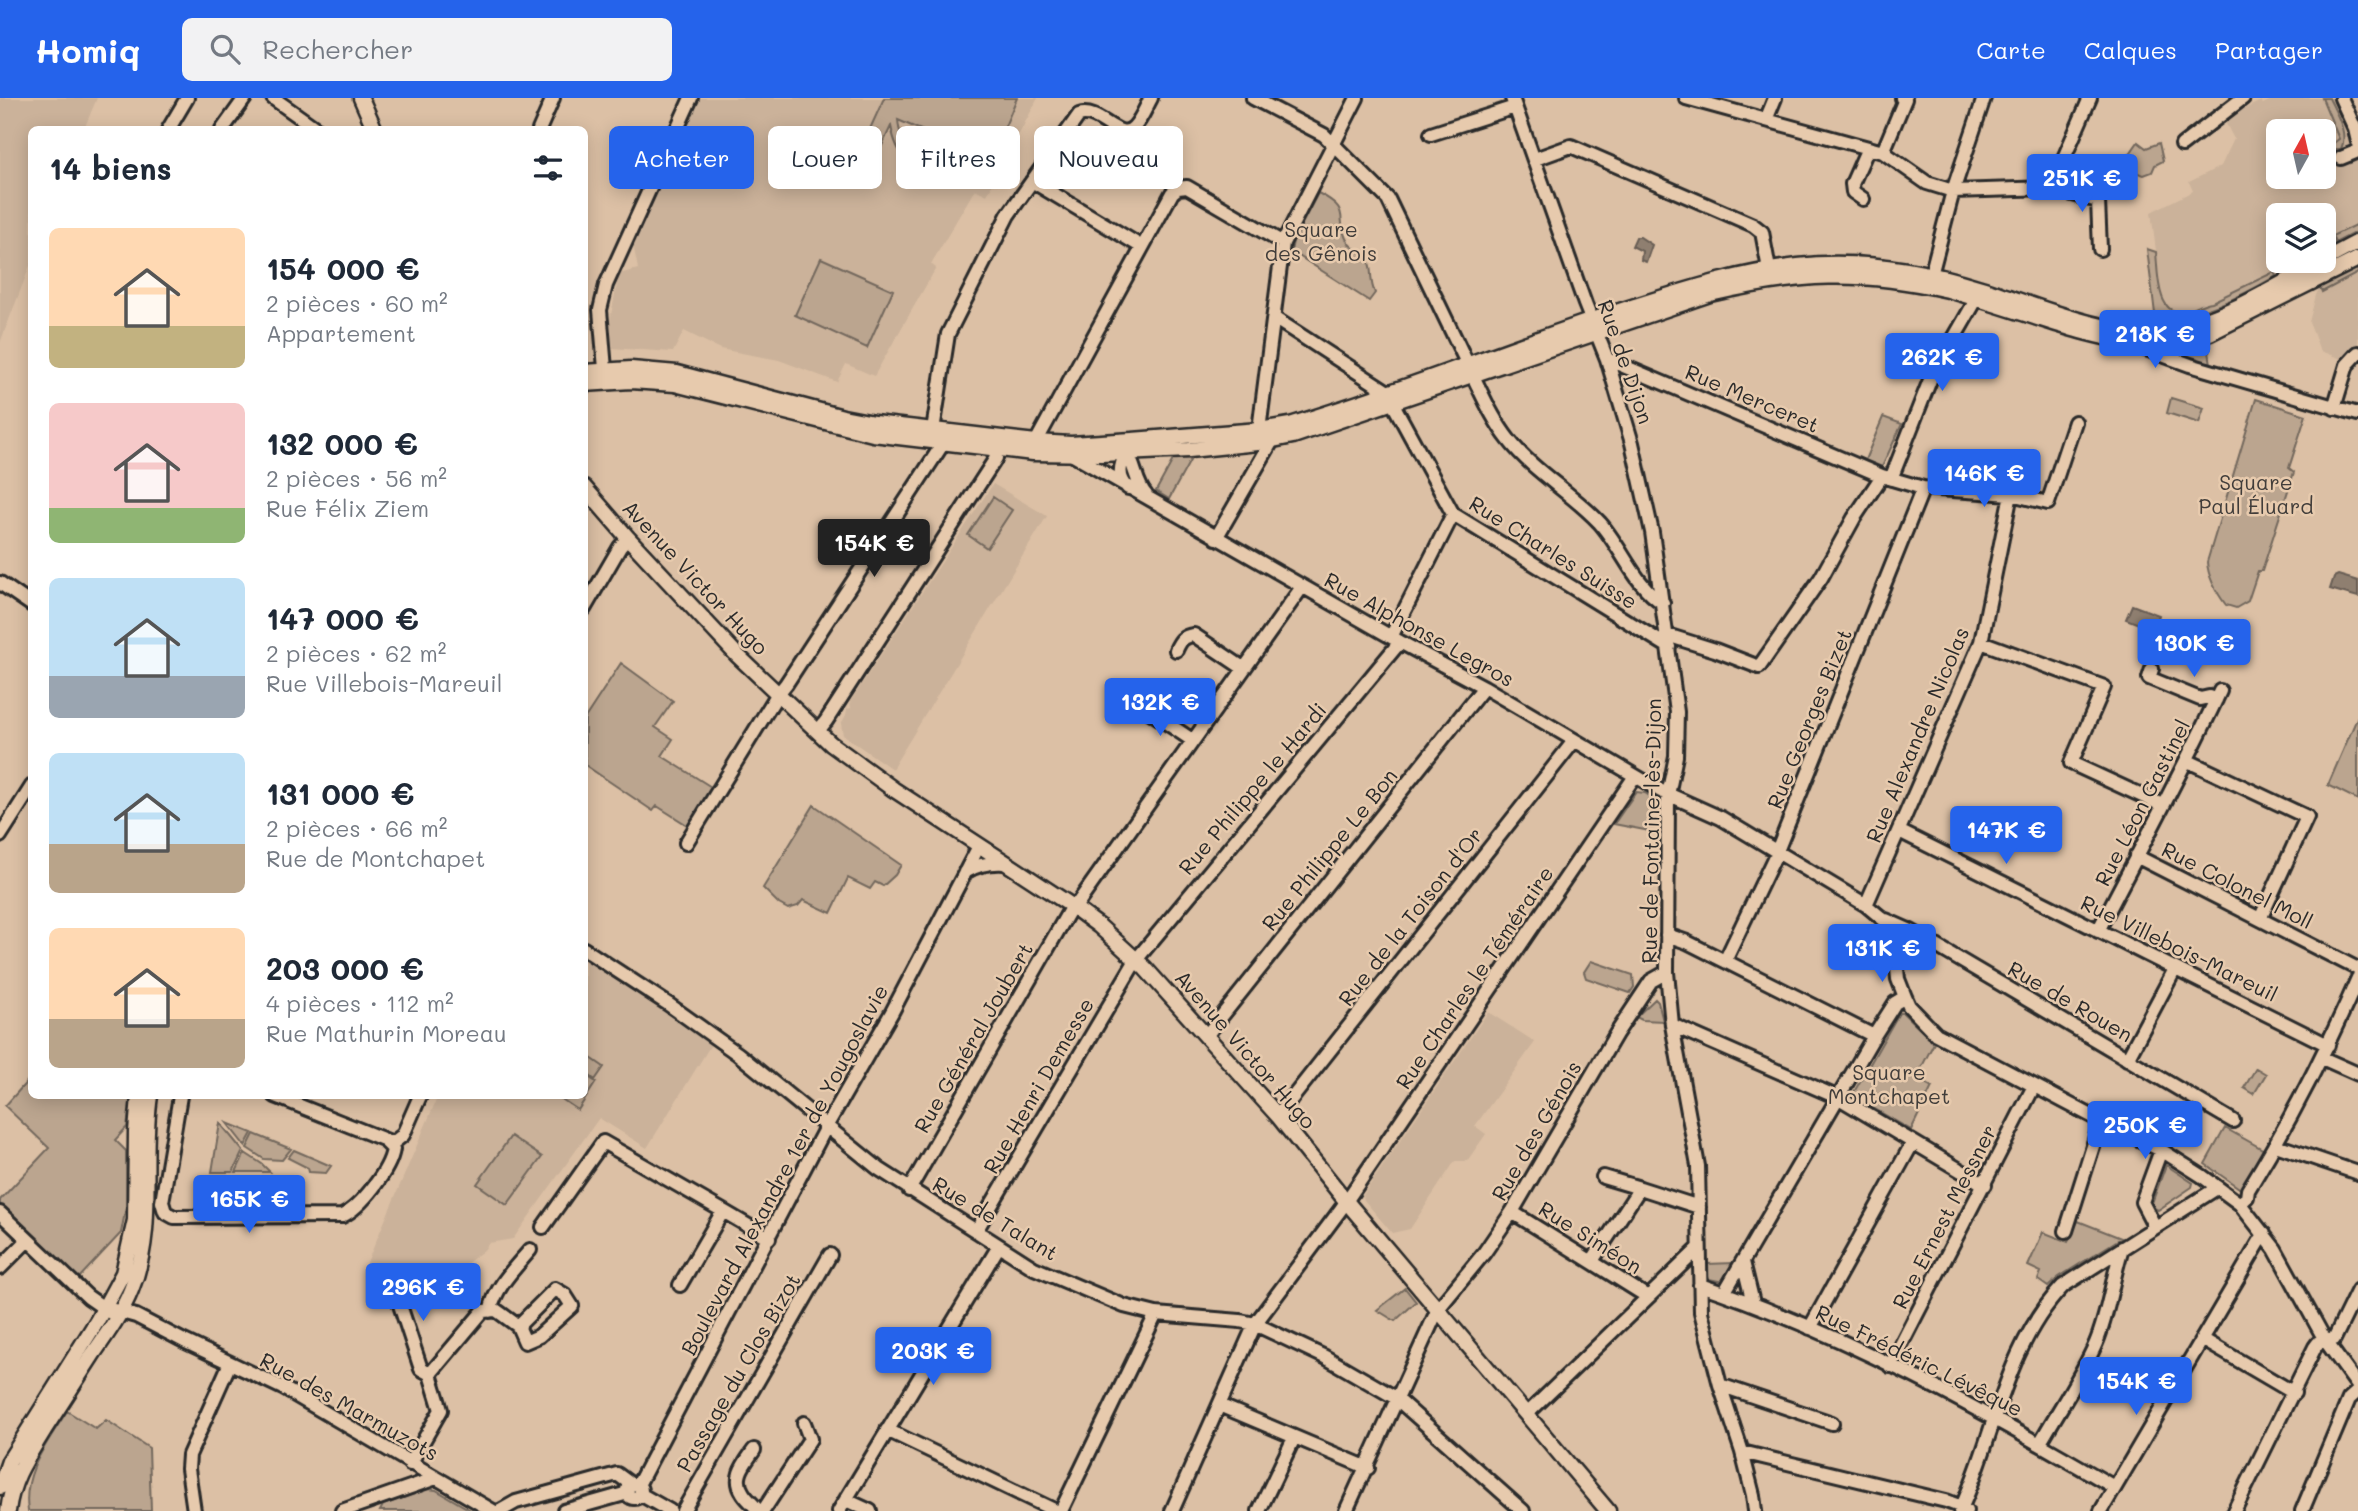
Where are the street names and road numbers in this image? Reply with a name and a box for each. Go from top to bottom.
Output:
street label: Rue de Dijon [1593,296,1660,427]
street label: Rue Merceret [1681,357,1824,438]
street label: Rue Charles Suisse [1465,489,1643,614]
street label: Avenue Victor Hugo [617,494,775,660]
street label: Rue Alphonse Legros [1320,565,1519,692]
street label: Rue Alexandre Nicolas [1859,622,1974,846]
street label: Rue Georges Bizet [1760,625,1857,812]
street label: Rue Philippe le Hardi [1172,696,1332,880]
street label: Rue de Fontaine-lès-Dijon [1635,698,1666,964]
street label: Rue Léon Gastinel [2088,714,2195,890]
street label: Rue Philippe Le Bon [1255,762,1403,936]
street label: Rue de la Toison d'Or [1332,821,1488,1011]
street label: Rue Colonel Moll [2158,835,2318,934]
street label: Rue Charles le Téméraire [1389,860,1559,1094]
street label: Rue Villebois-Mareuil [2077,888,2283,1007]
street label: Rue Général Joubert [907,937,1038,1137]
street label: Rue de Rouen [2003,954,2138,1047]
street label: Avenue Victor Hugo [1170,964,1322,1134]
street label: Boulevard Alexandre 1er de Yougoslavie [674,979,893,1359]
street label: Rue Henri Demesse [976,993,1099,1178]
street label: Rue des Génois [1485,1055,1587,1205]
street label: Rue Ernest Messner [1885,1120,2002,1313]
street label: Rue de Talant [928,1170,1063,1266]
street label: Rue Siméon [1534,1194,1647,1279]
street label: Passage du Clos Bizot [670,1268,806,1477]
street label: Rue Frédéric Lévêque [1812,1298,2028,1422]
street label: Rue des Marmuzots [256,1345,444,1466]

